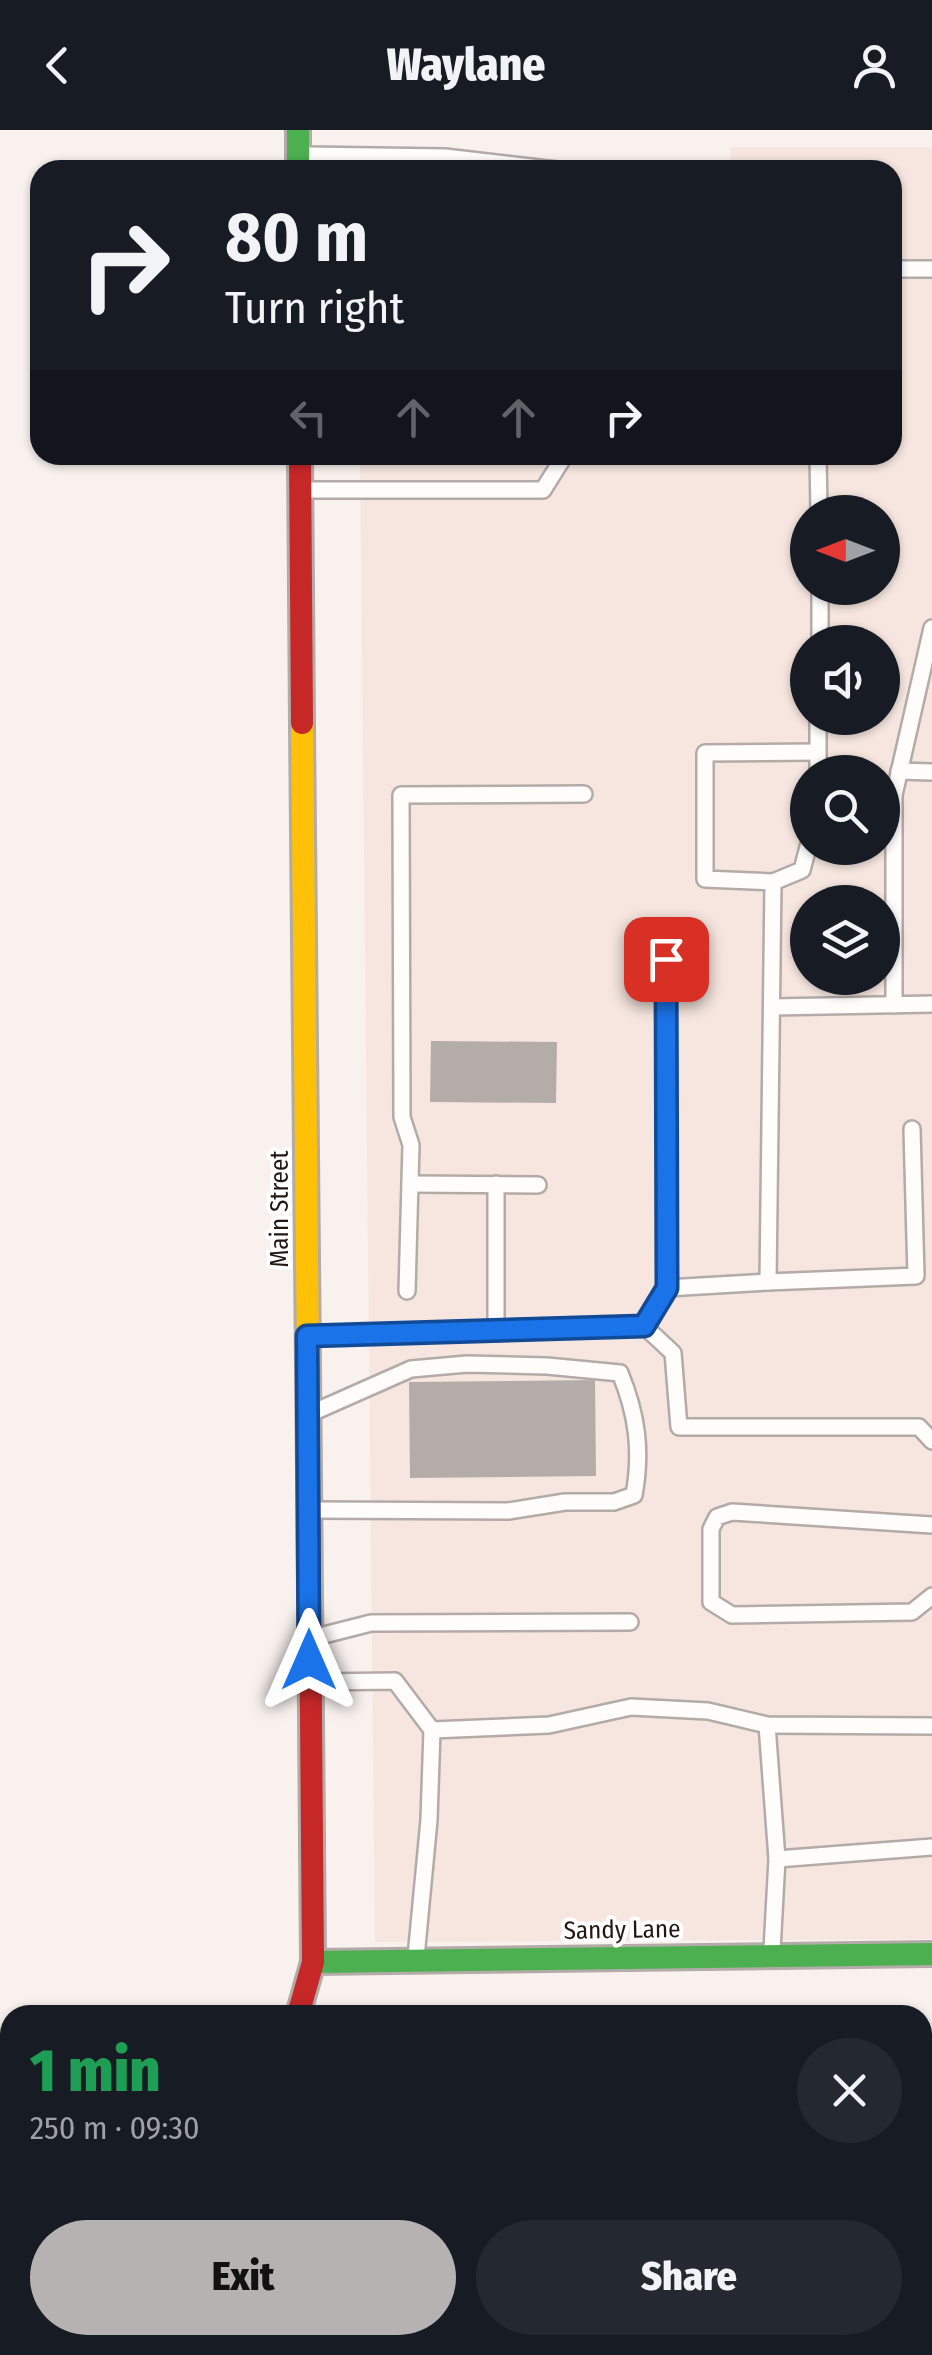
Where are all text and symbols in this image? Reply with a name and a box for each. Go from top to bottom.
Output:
icon: back [30,38,85,93]
text: Waylane [387,38,545,92]
icon: person [847,38,902,93]
text: 80 m [225,196,368,280]
icon: right [60,200,190,330]
text: Turn right [225,281,404,335]
icon: left [281,390,336,445]
icon: ahead [386,390,441,445]
icon: ahead [491,390,546,445]
icon: right [596,390,651,445]
north arrow [790,495,900,605]
map controls [790,495,900,995]
button: sound [790,625,900,735]
button: search [790,755,900,865]
button: layers [790,885,900,995]
pin [624,917,709,1002]
icon: arrive [639,932,694,987]
street label: Main Street [265,1150,295,1267]
position arrow [257,1608,361,1712]
street label: Sandy Lane [563,1914,681,1946]
text: 1 min [30,2035,161,2107]
button: close [797,2038,902,2143]
text: 250 m · 09:30 [30,2109,200,2147]
button: Exit [30,2220,456,2335]
button: Share [476,2220,902,2335]

